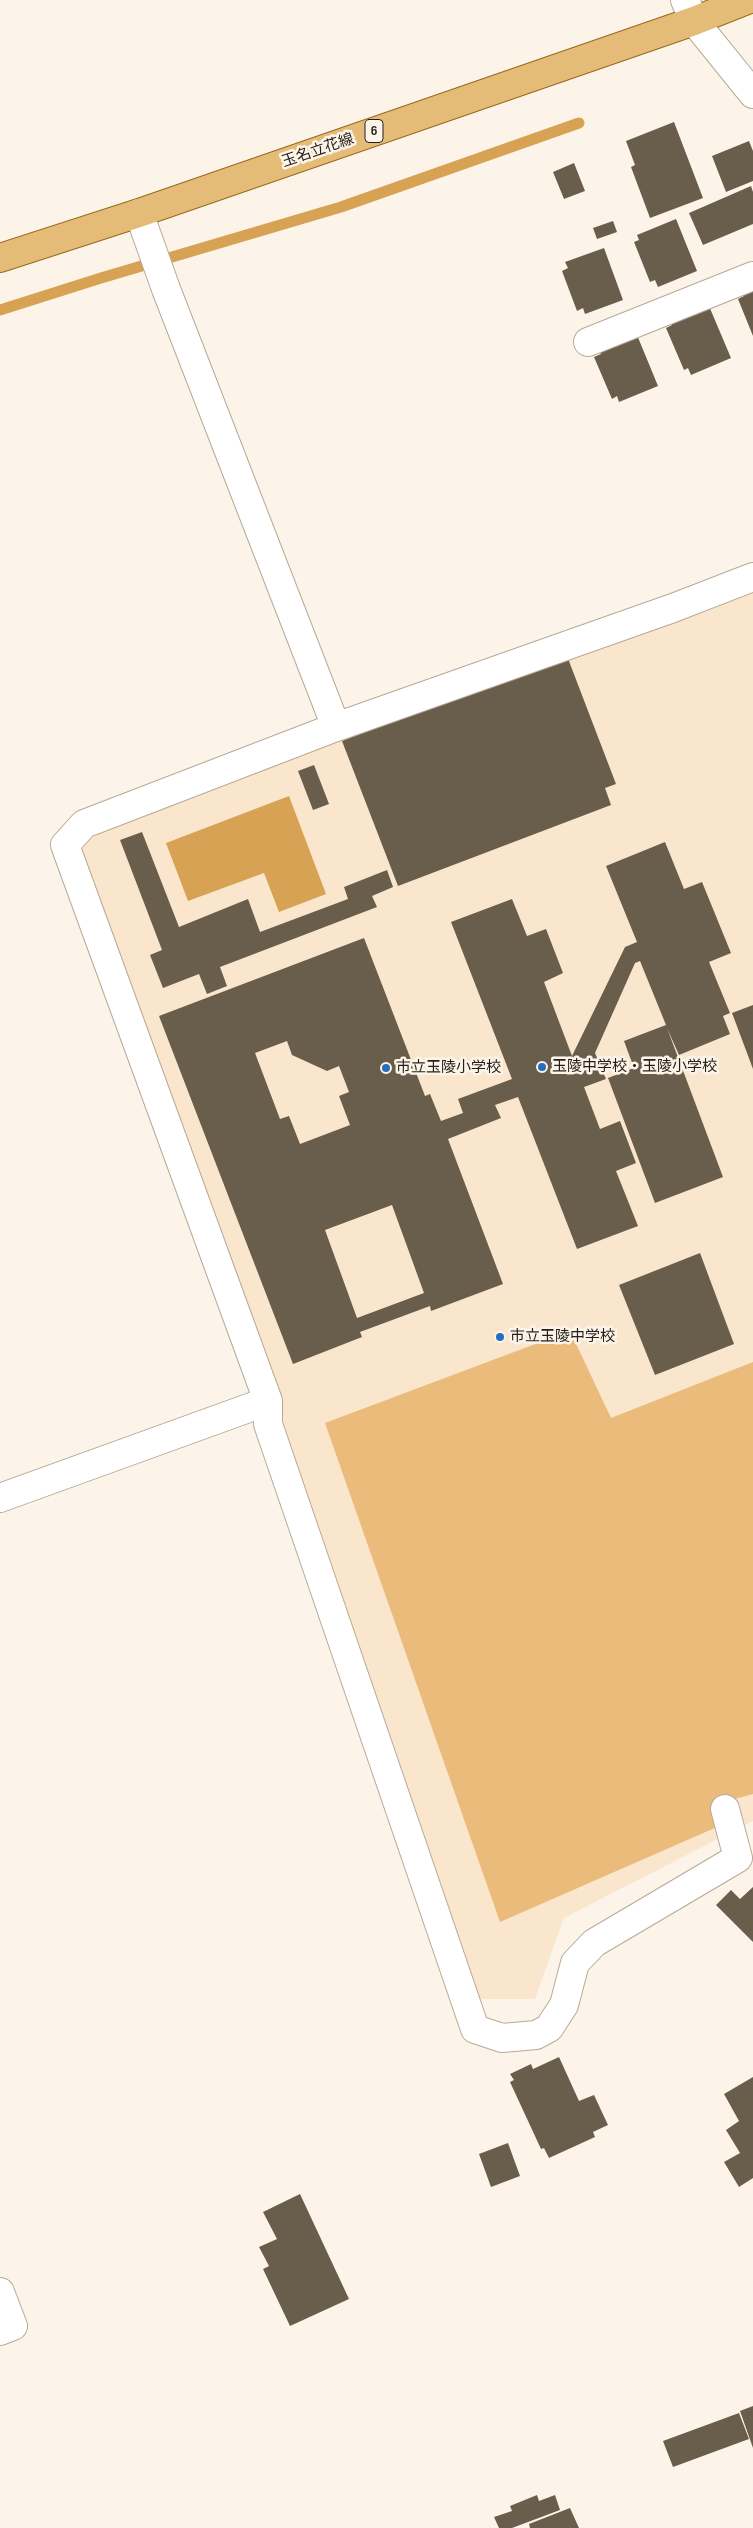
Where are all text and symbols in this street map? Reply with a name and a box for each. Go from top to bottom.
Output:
road number: 6 [365,120,383,142]
street label: 玉名立花線 [280,130,356,172]
place label: 玉陵中学校・玉陵小学校 [552,1058,717,1076]
place label: 市立玉陵小学校 [396,1059,501,1077]
marker: 玉陵中学校・玉陵小学校 [536,1061,548,1073]
marker: 市立玉陵小学校 [380,1062,392,1074]
place label: 市立玉陵中学校 [510,1328,615,1346]
marker: 市立玉陵中学校 [494,1331,506,1343]

